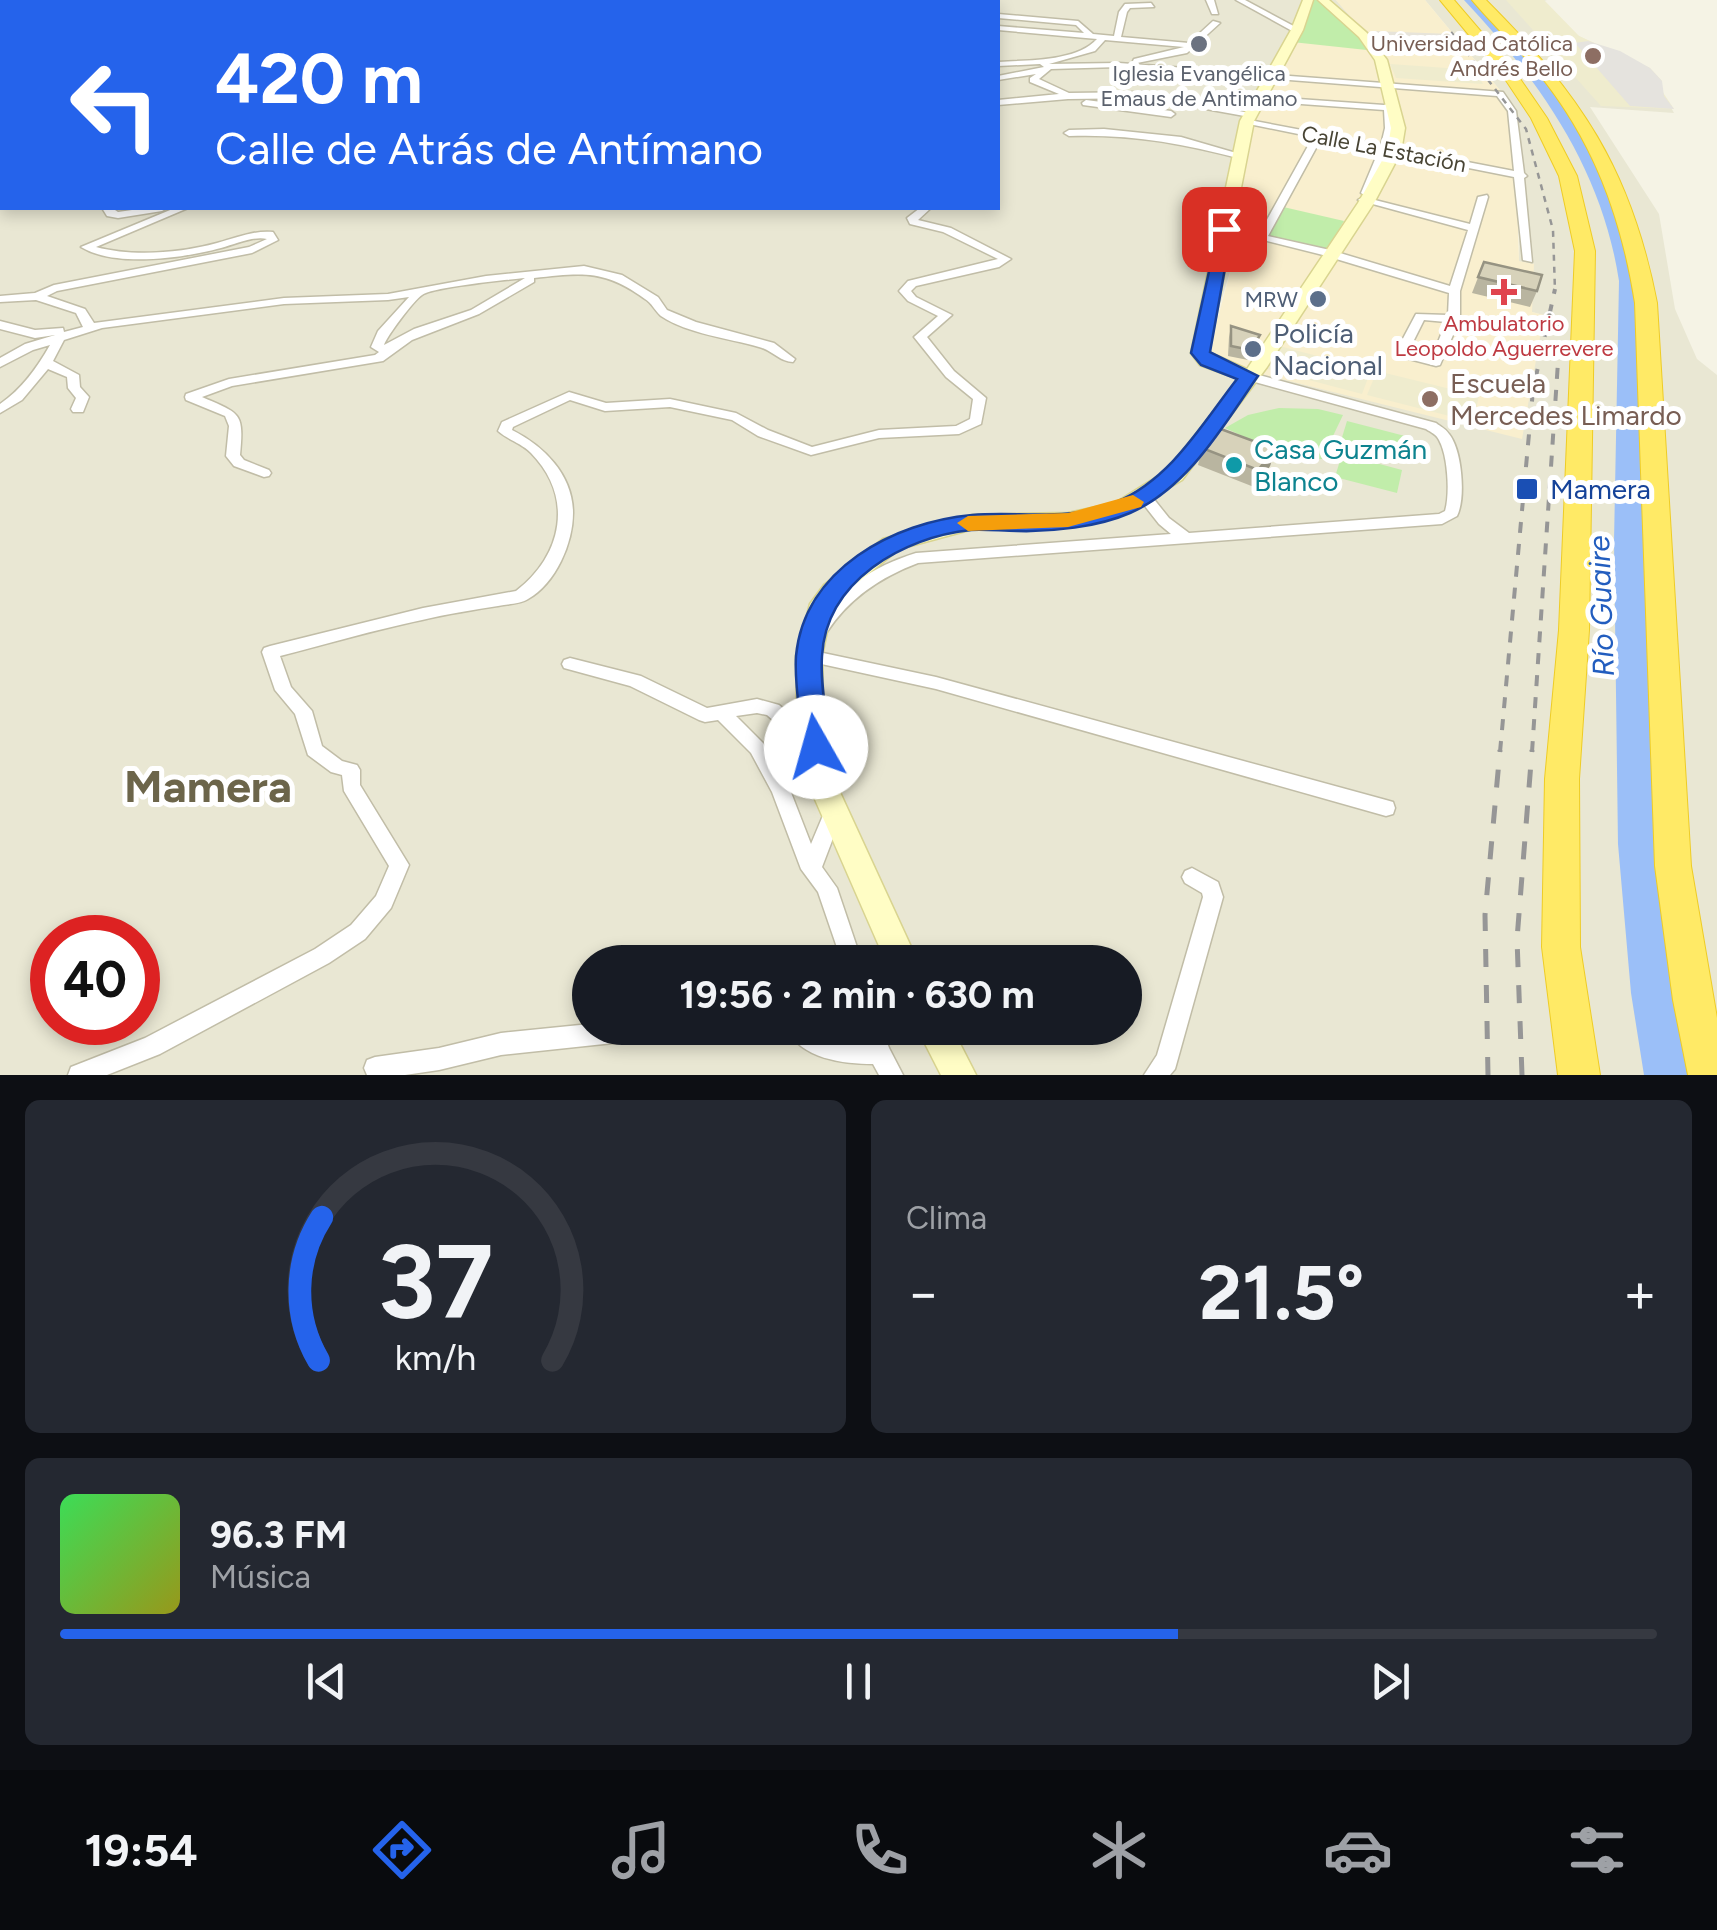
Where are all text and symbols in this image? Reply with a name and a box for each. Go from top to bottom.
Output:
place label: Universidad Católica Andrés Bello [1370,30,1573,82]
marker: Iglesia Evangélica Emaus de Antimano [1188,33,1210,55]
text: 420 m [215,36,423,121]
icon: left [50,40,180,170]
marker: Universidad Católica Andrés Bello [1582,45,1604,67]
place label: Iglesia Evangélica Emaus de Antimano [1101,60,1297,112]
street label: Calle La Estación [1299,120,1469,178]
text: Calle de Atrás de Antímano [215,121,763,175]
pin [1182,187,1267,272]
icon: arrive [1197,202,1252,257]
marker: Ambulatorio Leopoldo Aguerrevere [1491,279,1517,305]
place label: MRW [1244,286,1298,313]
marker: MRW [1307,288,1329,310]
place label: Ambulatorio Leopoldo Aguerrevere [1394,310,1614,362]
place label: Policía Nacional [1273,316,1383,382]
marker: Policía Nacional [1242,338,1264,360]
place label: Escuela Mercedes Limardo [1450,366,1682,432]
marker: Escuela Mercedes Limardo [1419,388,1441,410]
place label: Casa Guzmán Blanco [1254,432,1427,498]
marker: Casa Guzmán Blanco [1223,454,1245,476]
place label: Mamera [1550,472,1651,506]
marker: Mamera [1514,476,1540,502]
water label: Río Guaire [1580,535,1622,677]
position arrow [764,695,868,799]
district label: Mamera [124,759,292,813]
speed limit sign: 40 [30,915,160,1045]
text: 19:56 · 2 min · 630 m [679,972,1035,1018]
text: Clima [906,1199,987,1237]
text: 37 [378,1219,493,1344]
text: 21.5° [1199,1248,1364,1338]
text: − [906,1260,940,1326]
text: + [1623,1260,1657,1326]
text: km/h [395,1336,476,1379]
text: 96.3 FM [210,1512,347,1558]
text: Música [210,1558,311,1596]
icon: previous [299,1654,354,1709]
icon: pause [831,1654,886,1709]
icon: next [1363,1654,1418,1709]
icon: directions [367,1815,437,1885]
icon: music [606,1815,676,1885]
icon: phone [845,1815,915,1885]
icon: climate [1084,1815,1154,1885]
icon: car [1323,1815,1393,1885]
icon: filters [1562,1815,1632,1885]
text: 19:54 [85,1823,198,1877]

